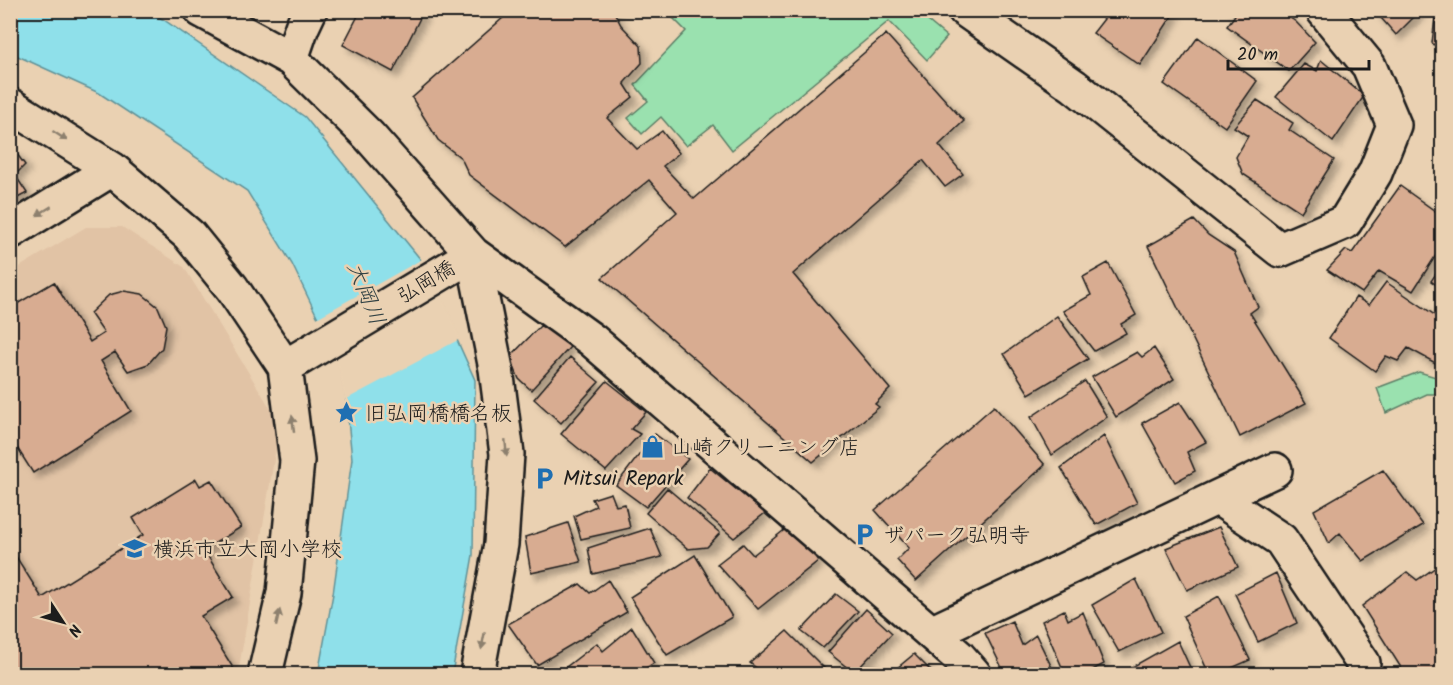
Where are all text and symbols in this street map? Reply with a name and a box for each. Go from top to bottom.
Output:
scale bar [1228,33,1369,71]
text: 20 m [1237,41,1278,70]
one-way arrow [52,130,68,141]
one-way arrow [36,205,52,216]
street label: 弘岡橋 [391,253,462,314]
water label: 大岡川 [336,257,393,331]
place label: 旧弘岡橋橋名板 [365,398,512,431]
place icon: 旧弘岡橋橋名板 [334,400,360,426]
one-way arrow [288,415,297,434]
place label: 山崎クリーニング店 [671,432,860,465]
shop icon: 山崎クリーニング店 [640,434,666,460]
one-way arrow [501,438,511,457]
place label: Mitsui Repark [563,463,684,496]
parking icon: Mitsui Repark [532,465,558,491]
place label: ザパーク弘明寺 [883,520,1030,553]
parking icon: ザパーク弘明寺 [852,522,878,548]
place label: 横浜市立大岡小学校 [153,534,342,567]
school or university icon: 横浜市立大岡小学校 [122,536,148,562]
north arrow [33,592,93,652]
one-way arrow [274,608,284,627]
text: N [61,618,87,641]
one-way arrow [478,632,487,651]

